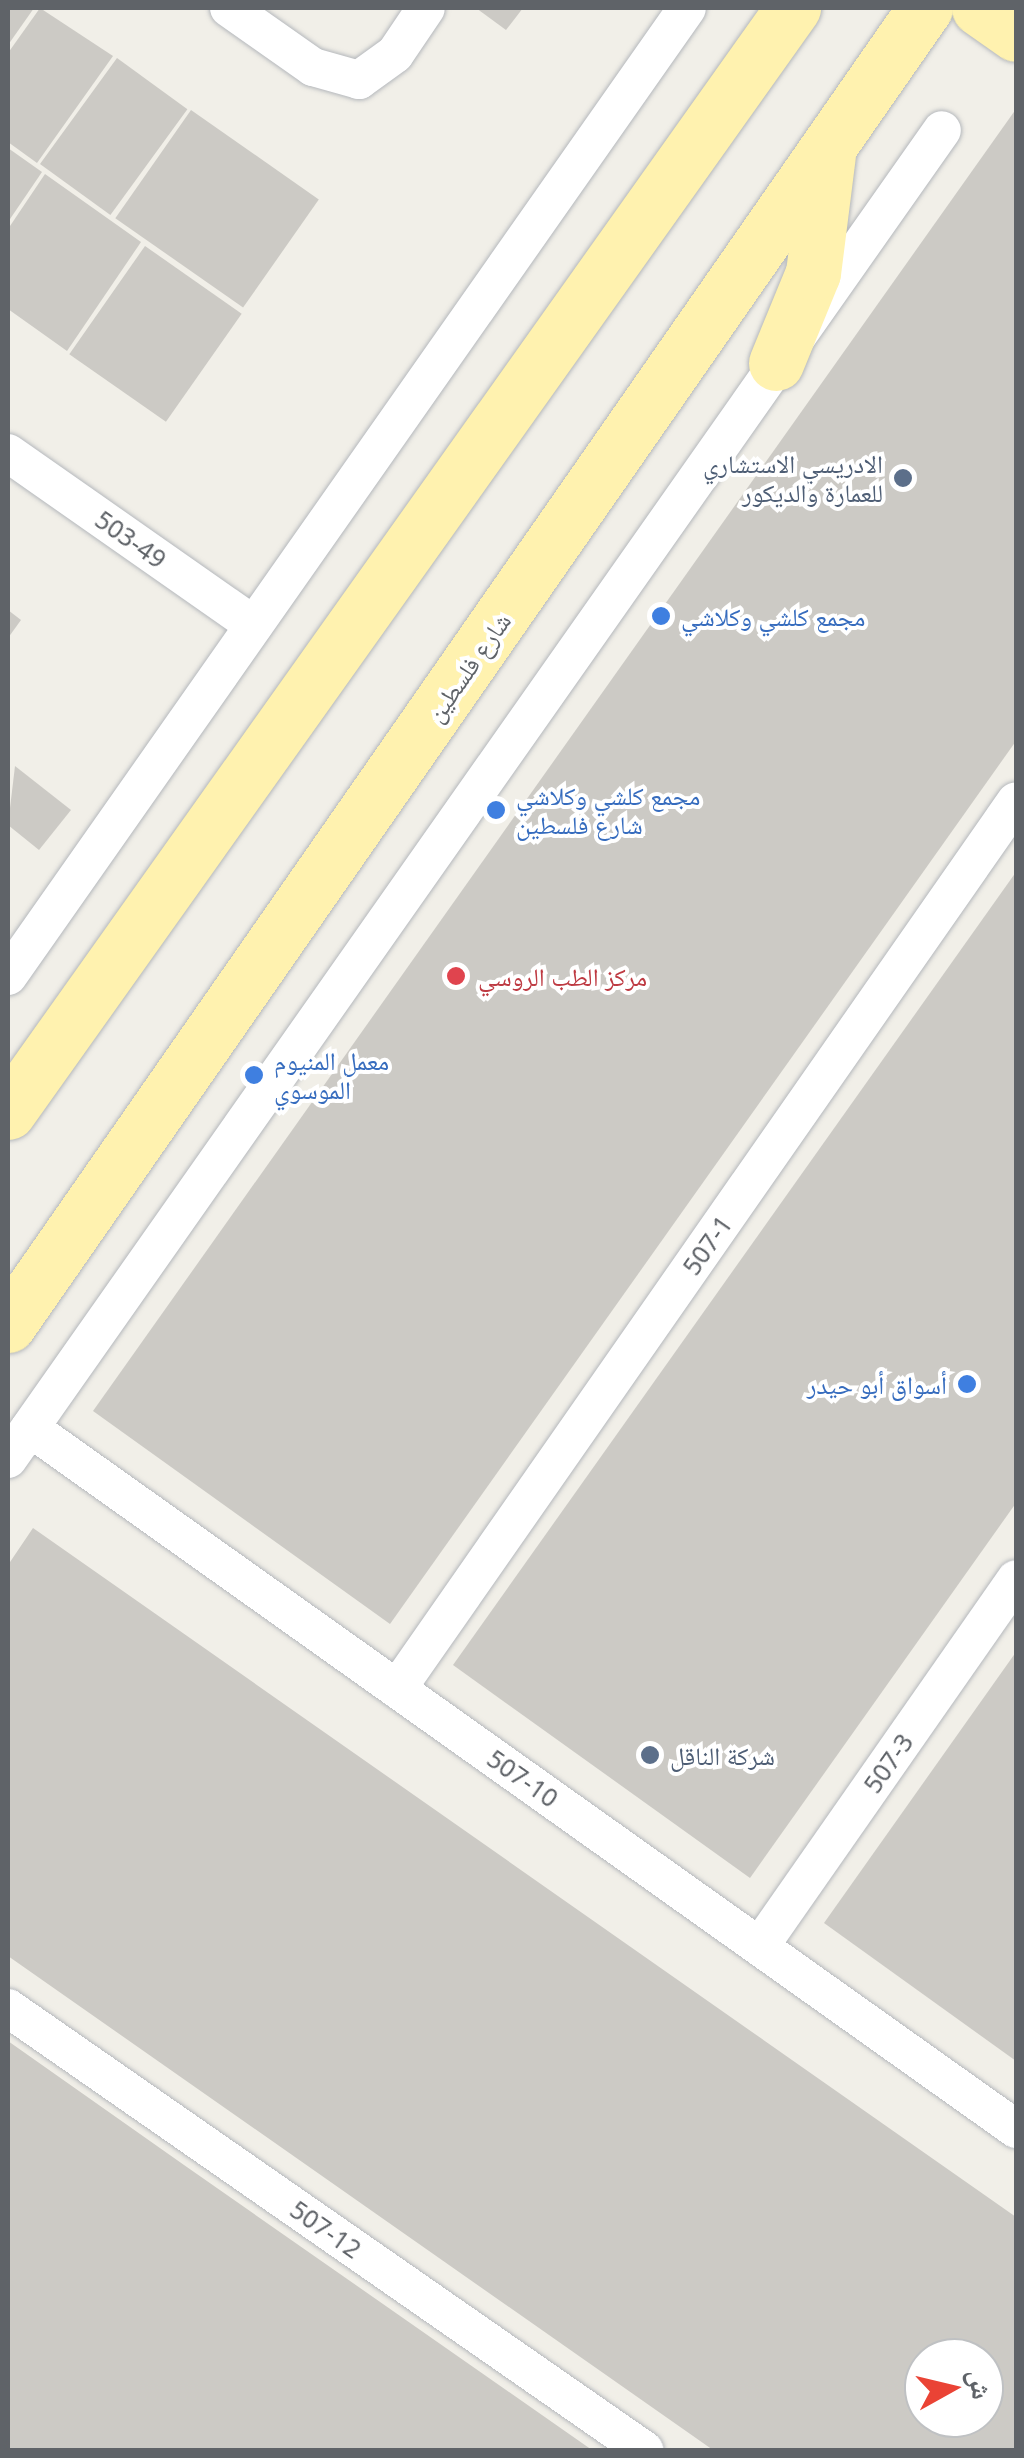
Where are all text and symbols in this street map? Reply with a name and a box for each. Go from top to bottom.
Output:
place label: الادريسي الاستشاري للعمارة والديكور [703,449,883,508]
marker: الادريسي الاستشاري للعمارة والديكور [892,467,914,489]
street label: 503-49 [90,504,172,574]
place label: مجمع كلشي وكلاشي [681,601,865,631]
marker: مجمع كلشي وكلاشي [650,605,672,627]
street label: شارع فلسطين [419,607,517,727]
place label: مجمع كلشي وكلاشي شارع فلسطين [516,781,700,840]
marker: مجمع كلشي وكلاشي شارع فلسطين [485,799,507,821]
place label: مركز الطب الروسي [478,961,647,991]
marker: مركز الطب الروسي [443,963,469,989]
place label: معمل المنيوم الموسوي [274,1046,389,1105]
marker: معمل المنيوم الموسوي [243,1064,265,1086]
street label: 507-1 [676,1210,738,1280]
place label: أسواق أبو حيدر [807,1369,947,1399]
marker: أسواق أبو حيدر [956,1373,978,1395]
street label: 507-3 [857,1728,919,1798]
place label: شركة الناقل [670,1740,775,1770]
street label: 507-10 [482,1743,564,1813]
marker: شركة الناقل [639,1744,661,1766]
street label: 507-12 [285,2194,367,2264]
north arrow [904,2338,1004,2438]
text: ش [961,2367,1003,2401]

